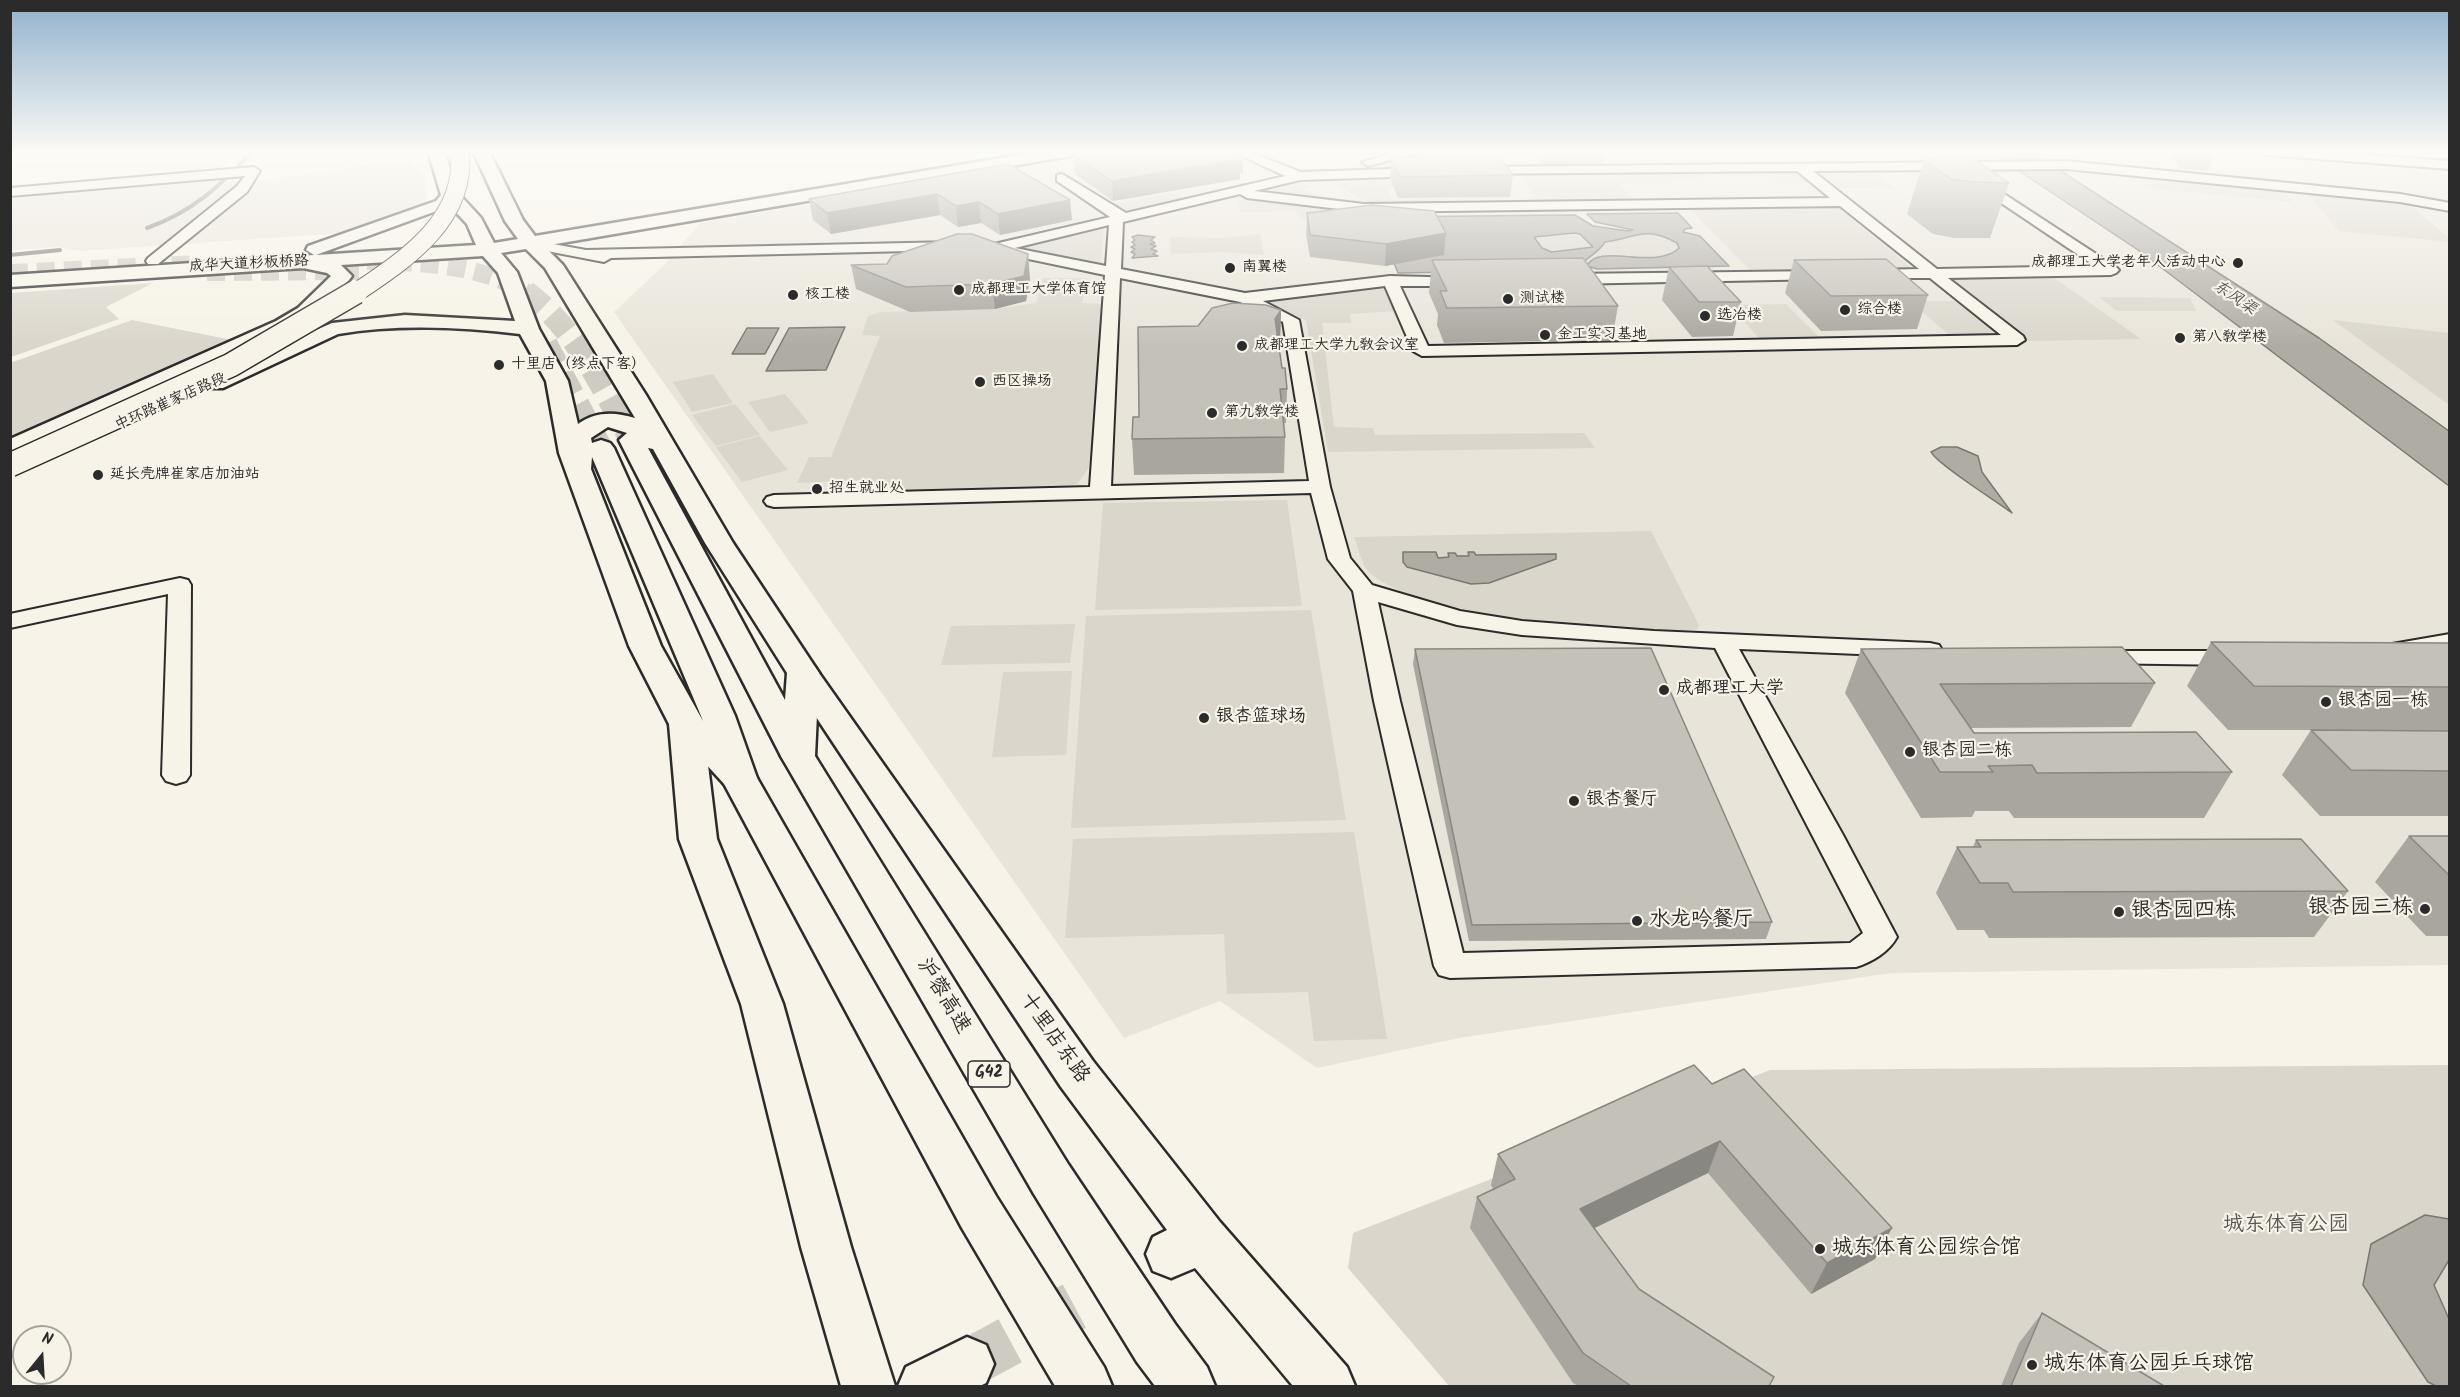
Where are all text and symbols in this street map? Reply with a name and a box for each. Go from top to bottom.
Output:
street label: 成华大道杉板桥路 [189,253,309,277]
place label: 成都理工大学老年人活动中心 [2031,254,2226,272]
marker: 成都理工大学老年人活动中心 [2231,256,2245,270]
place label: 南翼楼 [1242,259,1287,277]
marker: 南翼楼 [1223,261,1237,275]
water label: 东风渠 [2209,278,2259,320]
place label: 成都理工大学体育馆 [971,281,1106,299]
marker: 成都理工大学体育馆 [952,283,966,297]
place label: 核工楼 [805,286,850,304]
marker: 核工楼 [786,288,800,302]
place label: 测试楼 [1520,290,1565,308]
marker: 测试楼 [1501,292,1515,306]
place label: 综合楼 [1857,301,1902,319]
marker: 综合楼 [1838,303,1852,317]
place label: 选冶楼 [1717,307,1762,325]
marker: 选冶楼 [1698,309,1712,323]
place label: 金工实习基地 [1557,326,1647,344]
marker: 金工实习基地 [1538,328,1552,342]
place label: 第八教学楼 [2192,329,2267,347]
marker: 第八教学楼 [2173,331,2187,345]
place label: 成都理工大学九教会议室 [1254,337,1419,355]
marker: 成都理工大学九教会议室 [1235,339,1249,353]
place label: 十里店（终点下客） [511,356,646,374]
marker: 十里店（终点下客） [492,358,506,372]
street label: 中环路崔家店路段 [113,370,229,436]
place label: 西区操场 [992,373,1052,391]
marker: 西区操场 [973,375,987,389]
place label: 第九教学楼 [1224,404,1299,422]
marker: 第九教学楼 [1205,406,1219,420]
place label: 延长壳牌崔家店加油站 [110,466,260,484]
marker: 延长壳牌崔家店加油站 [91,468,105,482]
place label: 招生就业处 [829,480,904,498]
marker: 招生就业处 [810,482,824,496]
place label: 成都理工大学 [1676,679,1784,701]
marker: 成都理工大学 [1657,683,1671,697]
place label: 银杏园一栋 [2338,691,2428,713]
marker: 银杏园一栋 [2319,695,2333,709]
place label: 银杏篮球场 [1216,707,1306,729]
marker: 银杏篮球场 [1197,711,1211,725]
place label: 银杏园二栋 [1922,741,2012,763]
marker: 银杏园二栋 [1903,745,1917,759]
place label: 银杏餐厅 [1586,790,1658,812]
marker: 银杏餐厅 [1567,794,1581,808]
place label: 银杏园三栋 [2308,896,2413,922]
place label: 银杏园四栋 [2131,899,2236,925]
marker: 银杏园三栋 [2418,902,2432,916]
marker: 银杏园四栋 [2112,905,2126,919]
place label: 水龙吟餐厅 [1649,908,1754,934]
marker: 水龙吟餐厅 [1630,914,1644,928]
street label: 沪蓉高速 [910,955,974,1039]
street label: 十里店东路 [1013,989,1093,1089]
road number: G42 [968,1061,1010,1087]
park label: 城东体育公园 [2223,1213,2349,1239]
place label: 城东体育公园综合馆 [1832,1236,2021,1262]
marker: 城东体育公园综合馆 [1813,1242,1827,1256]
north arrow [12,1325,72,1385]
text: N [38,1326,56,1353]
place label: 城东体育公园乒乓球馆 [2044,1352,2254,1378]
marker: 城东体育公园乒乓球馆 [2025,1358,2039,1372]

